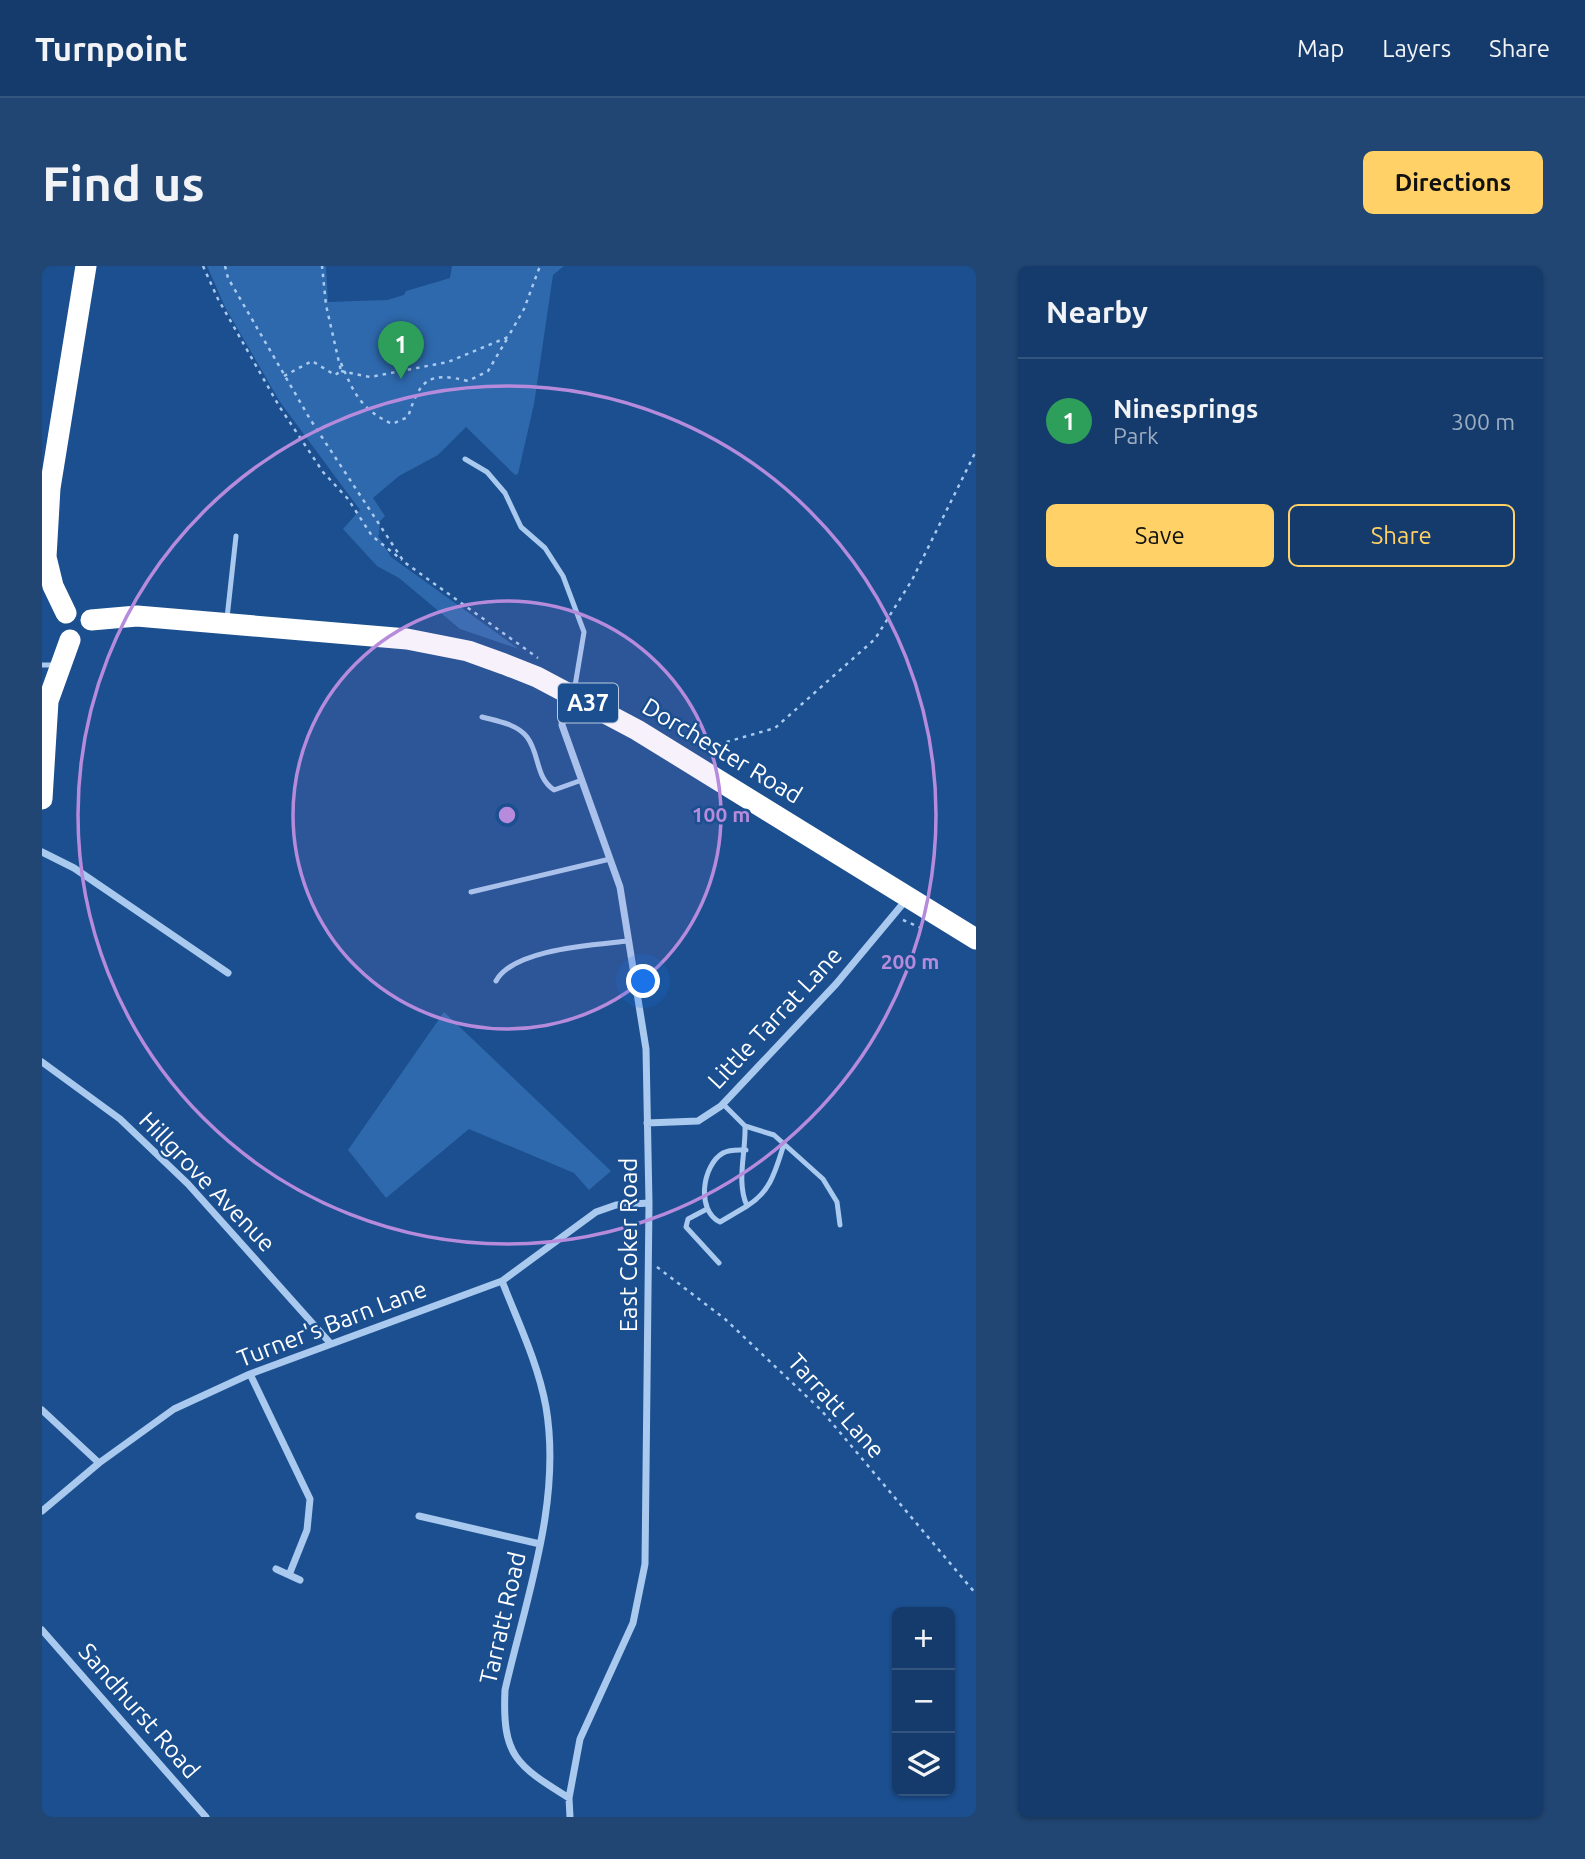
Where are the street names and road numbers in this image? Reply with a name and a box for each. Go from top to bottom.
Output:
road number: A37 [558,684,618,723]
street label: Dorchester Road [638,692,807,809]
street label: Little Tarrat Lane [702,941,847,1094]
street label: Hillgrove Avenue [134,1106,281,1257]
street label: East Coker Road [615,1158,642,1332]
street label: Turner's Barn Lane [233,1275,430,1372]
street label: Tarratt Lane [782,1348,890,1463]
street label: Tarratt Road [474,1549,531,1687]
street label: Sandhurst Road [73,1638,205,1784]

